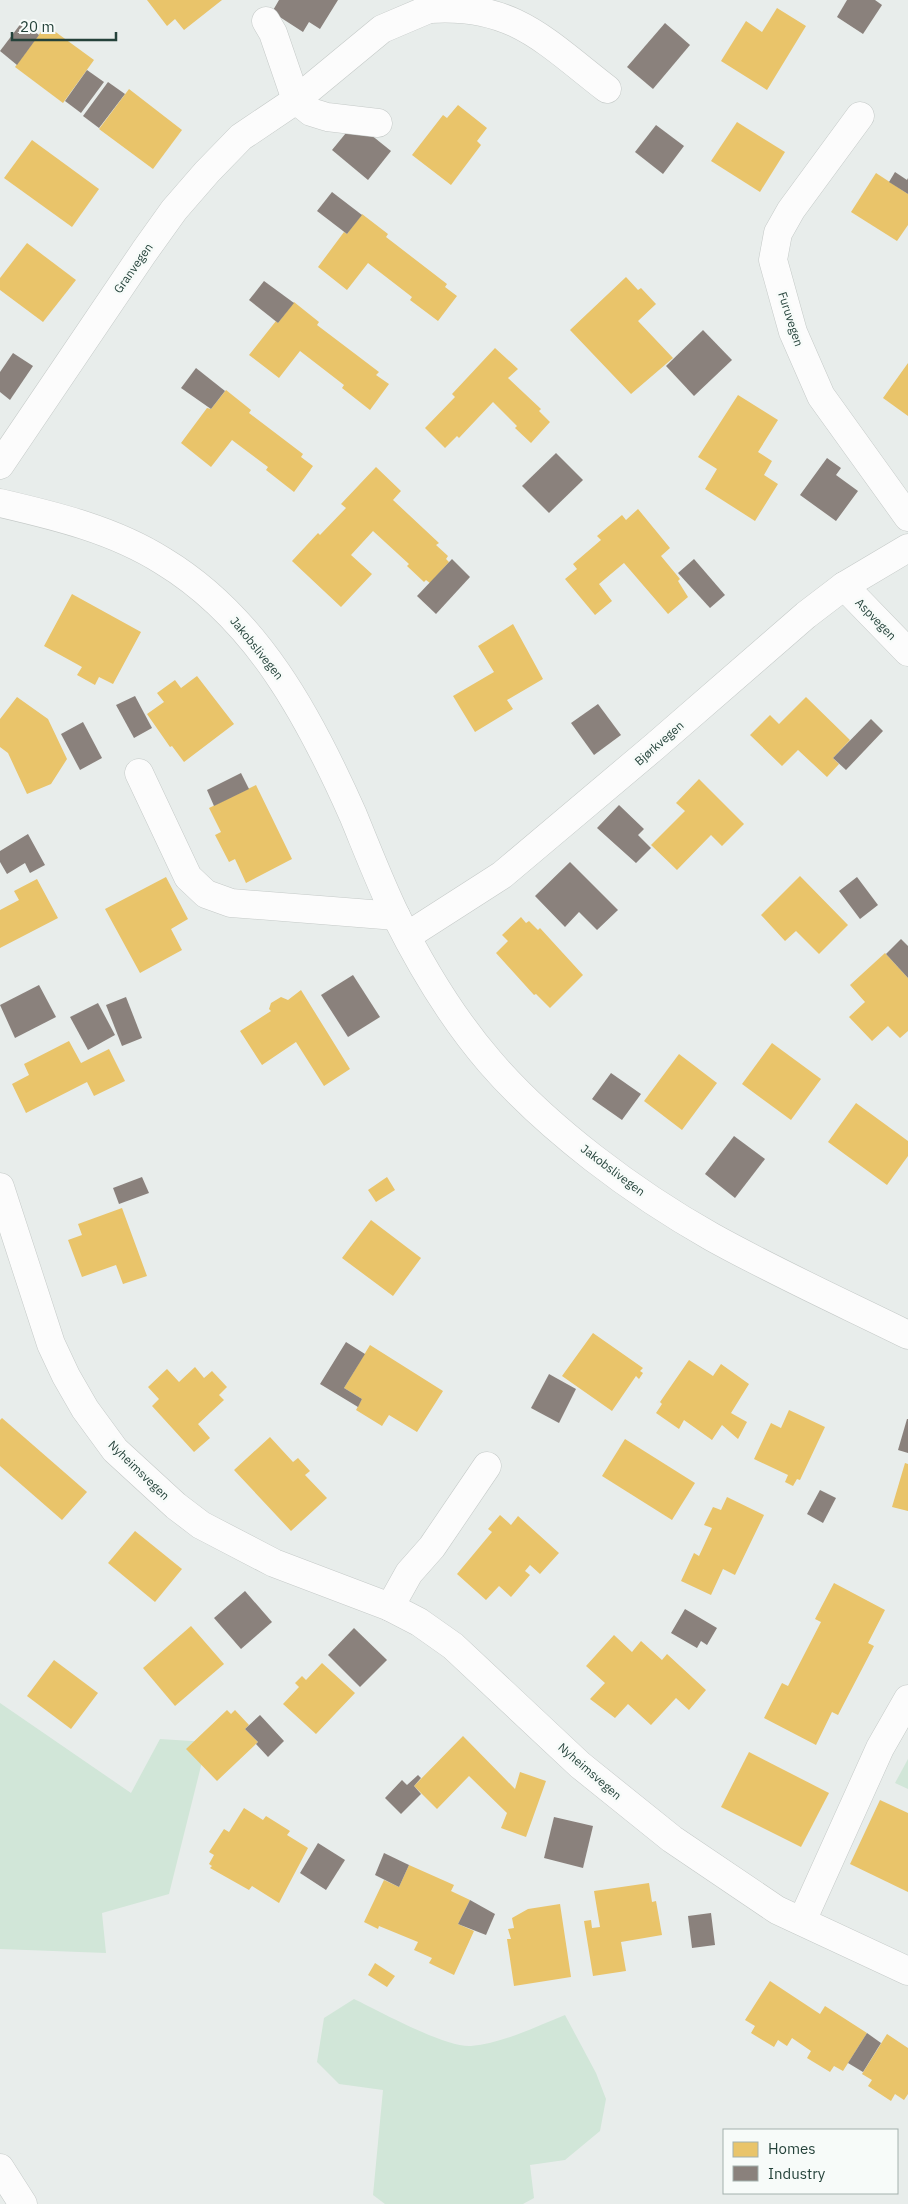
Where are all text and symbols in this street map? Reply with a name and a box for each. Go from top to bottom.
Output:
scale bar [12,10,116,42]
text: 20 m [20,17,55,36]
street label: Granvegen [110,240,156,296]
street label: Furuvegen [775,290,807,348]
street label: Aspvegen [852,595,900,643]
street label: Jakobslivegen [227,614,287,682]
street label: Bjørkvegen [631,718,687,768]
street label: Jakobslivegen [578,1141,648,1199]
street label: Nyheimsvegen [105,1437,173,1503]
street label: Nyheimsvegen [555,1739,625,1803]
legend [723,2129,898,2194]
text: Homes [768,2139,816,2158]
text: Industry [768,2164,826,2183]

